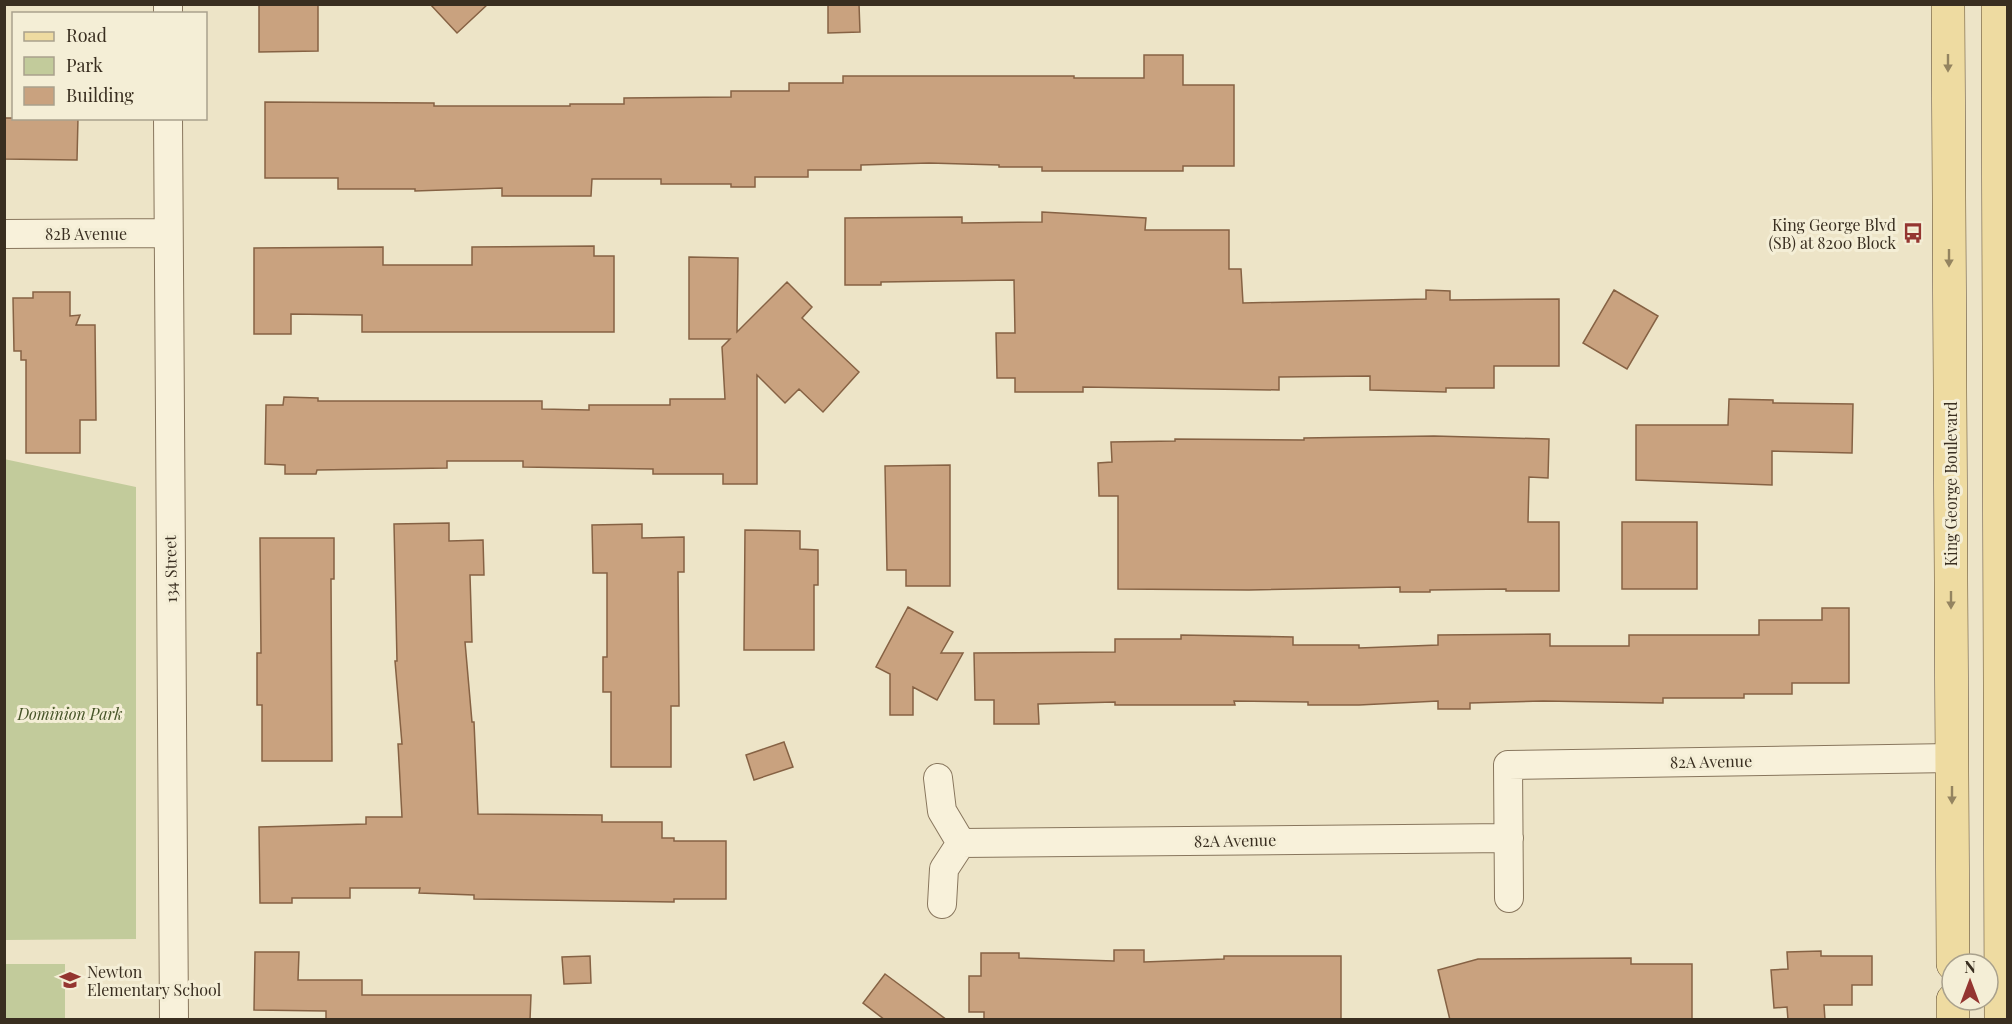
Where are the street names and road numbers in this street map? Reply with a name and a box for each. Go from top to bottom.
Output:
street label: 82B Avenue [45,223,127,244]
street label: King George Boulevard [1940,402,1961,566]
street label: 134 Street [159,535,181,603]
street label: 82A Avenue [1670,750,1752,772]
street label: 82A Avenue [1194,829,1276,851]

